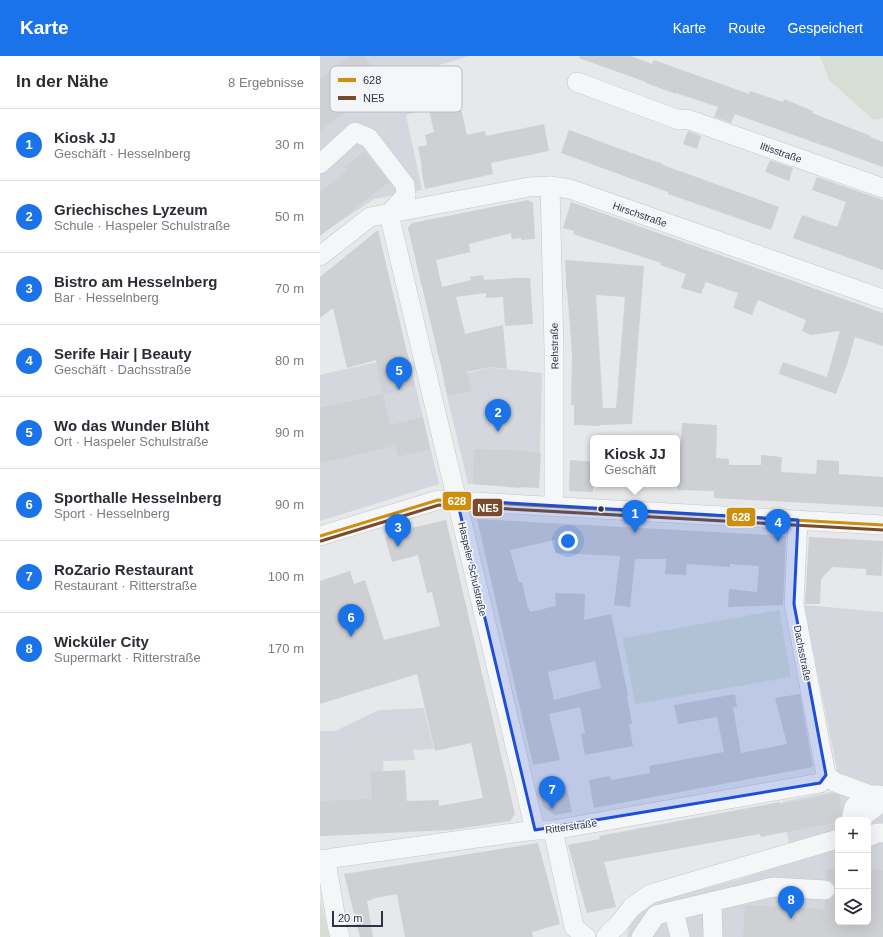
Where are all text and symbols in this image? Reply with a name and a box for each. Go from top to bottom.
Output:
text: Karte [20,17,69,38]
text: Karte [673,20,706,36]
text: Route [728,20,766,36]
text: Gespeichert [788,20,863,36]
legend [330,66,462,112]
text: In der Nähe [16,72,109,91]
text: 628 [363,74,381,86]
text: 8 Ergebnisse [228,75,304,90]
text: NE5 [363,92,384,104]
text: Kiosk JJ [54,129,116,146]
text: 1 [25,137,33,152]
text: 30 m [275,137,304,152]
street label: Iltisstraße [759,140,804,165]
text: Geschäft · Hesselnberg [54,146,191,161]
street label: Hirschstraße [611,200,669,229]
text: Griechisches Lyzeum [54,201,208,218]
text: 2 [25,209,33,224]
text: 50 m [275,209,304,224]
text: Schule · Haspeler Schulstraße [54,218,230,233]
text: Bistro am Hesselnberg [54,273,217,290]
text: 3 [25,281,33,296]
text: 70 m [275,281,304,296]
text: Bar · Hesselnberg [54,290,159,305]
street label: Rehstraße [549,322,560,369]
text: Serife Hair | Beauty [54,345,192,362]
text: 4 [25,353,33,368]
text: 80 m [275,353,304,368]
pin: 5 [386,357,412,390]
text: Geschäft · Dachsstraße [54,362,191,377]
pin: 2 [485,399,511,432]
text: Wo das Wunder Blüht [54,417,209,434]
text: 5 [25,425,33,440]
text: 90 m [275,425,304,440]
text: Ort · Haspeler Schulstraße [54,434,209,449]
popup [590,435,680,487]
text: Kiosk JJ [604,445,666,462]
text: Geschäft [604,462,656,477]
text: Sporthalle Hesselnberg [54,489,222,506]
line badge: 628 [442,491,472,511]
text: 628 [448,495,466,507]
text: 6 [25,497,33,512]
text: 90 m [275,497,304,512]
line badge: NE5 [472,498,503,517]
pin: 1 [622,500,648,533]
text: NE5 [477,502,499,514]
unlabelled marker [596,504,606,514]
text: Sport · Hesselnberg [54,506,170,521]
line badge: 628 [726,507,756,527]
pin: 4 [765,509,791,542]
text: 628 [732,511,750,523]
pin: 3 [385,514,411,547]
street label: Haspeler Schulstraße [456,521,489,618]
your location [558,531,578,551]
text: RoZario Restaurant [54,561,193,578]
text: 7 [25,569,33,584]
text: 100 m [268,569,304,584]
text: Restaurant · Ritterstraße [54,578,197,593]
pin: 6 [338,604,364,637]
street label: Dachsstraße [792,624,813,682]
text: Wicküler City [54,633,149,650]
text: 8 [25,641,33,656]
text: 170 m [268,641,304,656]
text: Supermarkt · Ritterstraße [54,650,201,665]
pin: 7 [539,776,565,809]
street label: Ritterstraße [544,817,598,836]
map controls [835,817,871,925]
button: + [835,817,871,853]
button: − [835,853,871,889]
pin: 8 [778,886,804,919]
button: layers [835,889,871,925]
scale bar [332,909,383,928]
text: 20 m [338,912,362,924]

